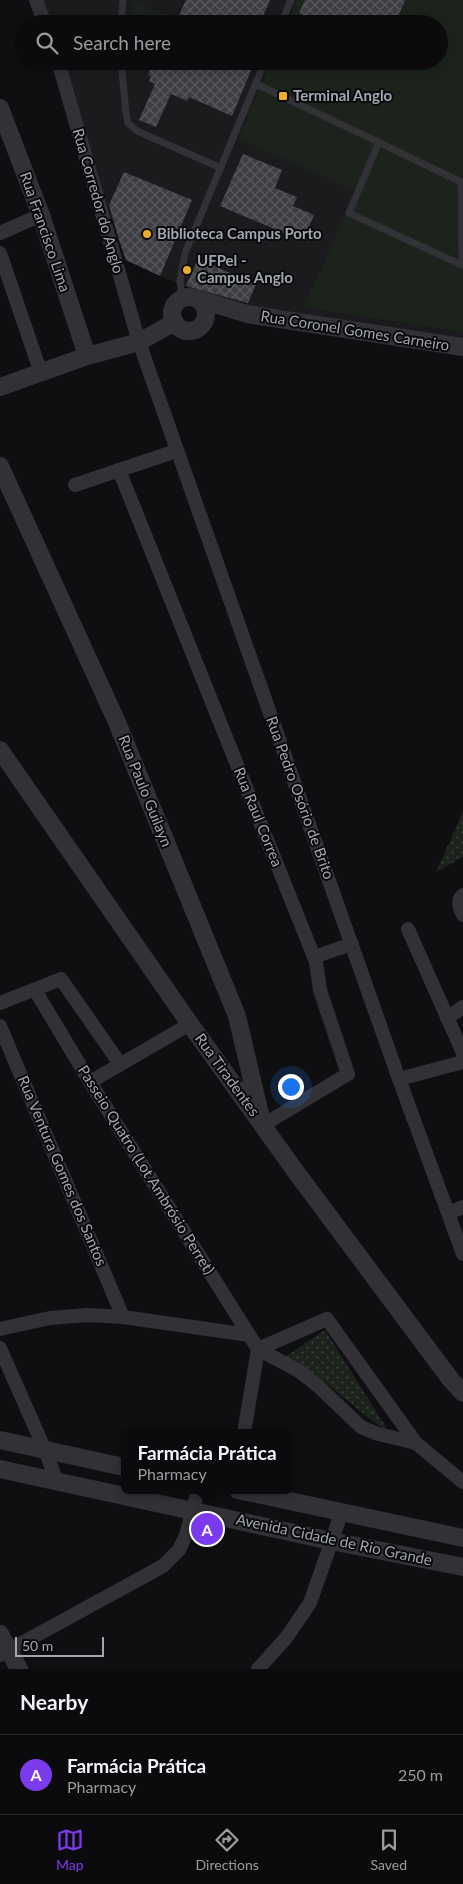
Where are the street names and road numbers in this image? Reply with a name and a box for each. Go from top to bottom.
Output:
street label: Rua Corredor do Anglo [70,126,128,275]
street label: Rua Francisco Lima [17,169,75,294]
street label: Rua Coronel Gomes Carneiro [259,306,451,354]
street label: Rua Pedro Osório de Brito [263,714,339,882]
street label: Rua Paulo Guilayn [115,732,177,849]
street label: Rua Raul Correa [231,764,287,869]
street label: Rua Tiradentes [192,1030,264,1119]
street label: Passeio Quatro (Lot Ambrósio Perret) [75,1062,219,1277]
street label: Rua Ventura Gomes dos Santos [15,1073,111,1269]
street label: Avenida Cidade de Rio Grande [235,1509,434,1569]

